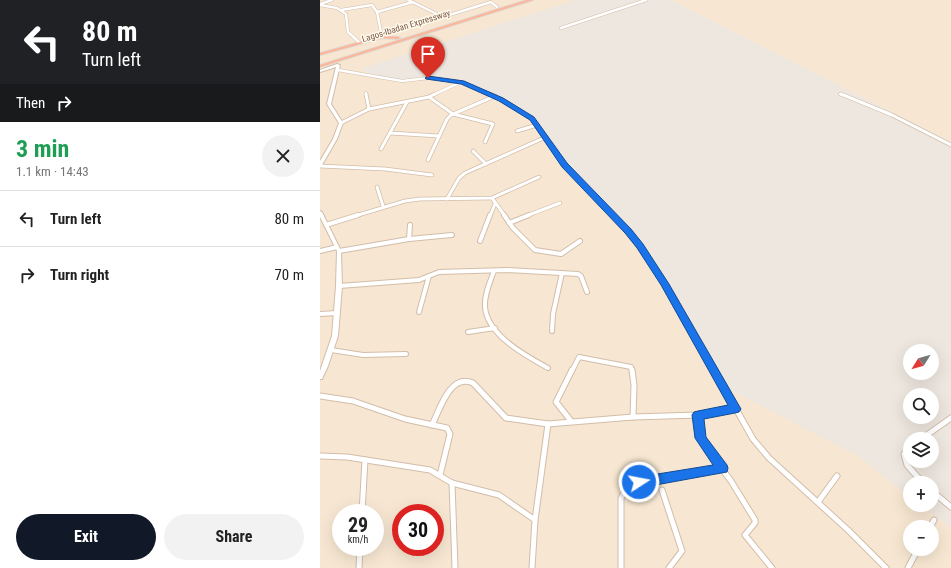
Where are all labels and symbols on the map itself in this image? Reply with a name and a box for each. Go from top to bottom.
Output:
street label: Lagos-Ibadan Expressway [361,8,452,44]
pin [411,37,445,78]
north arrow [903,344,939,380]
position arrow [618,461,660,503]
speed limit sign: 30 [392,504,444,556]

